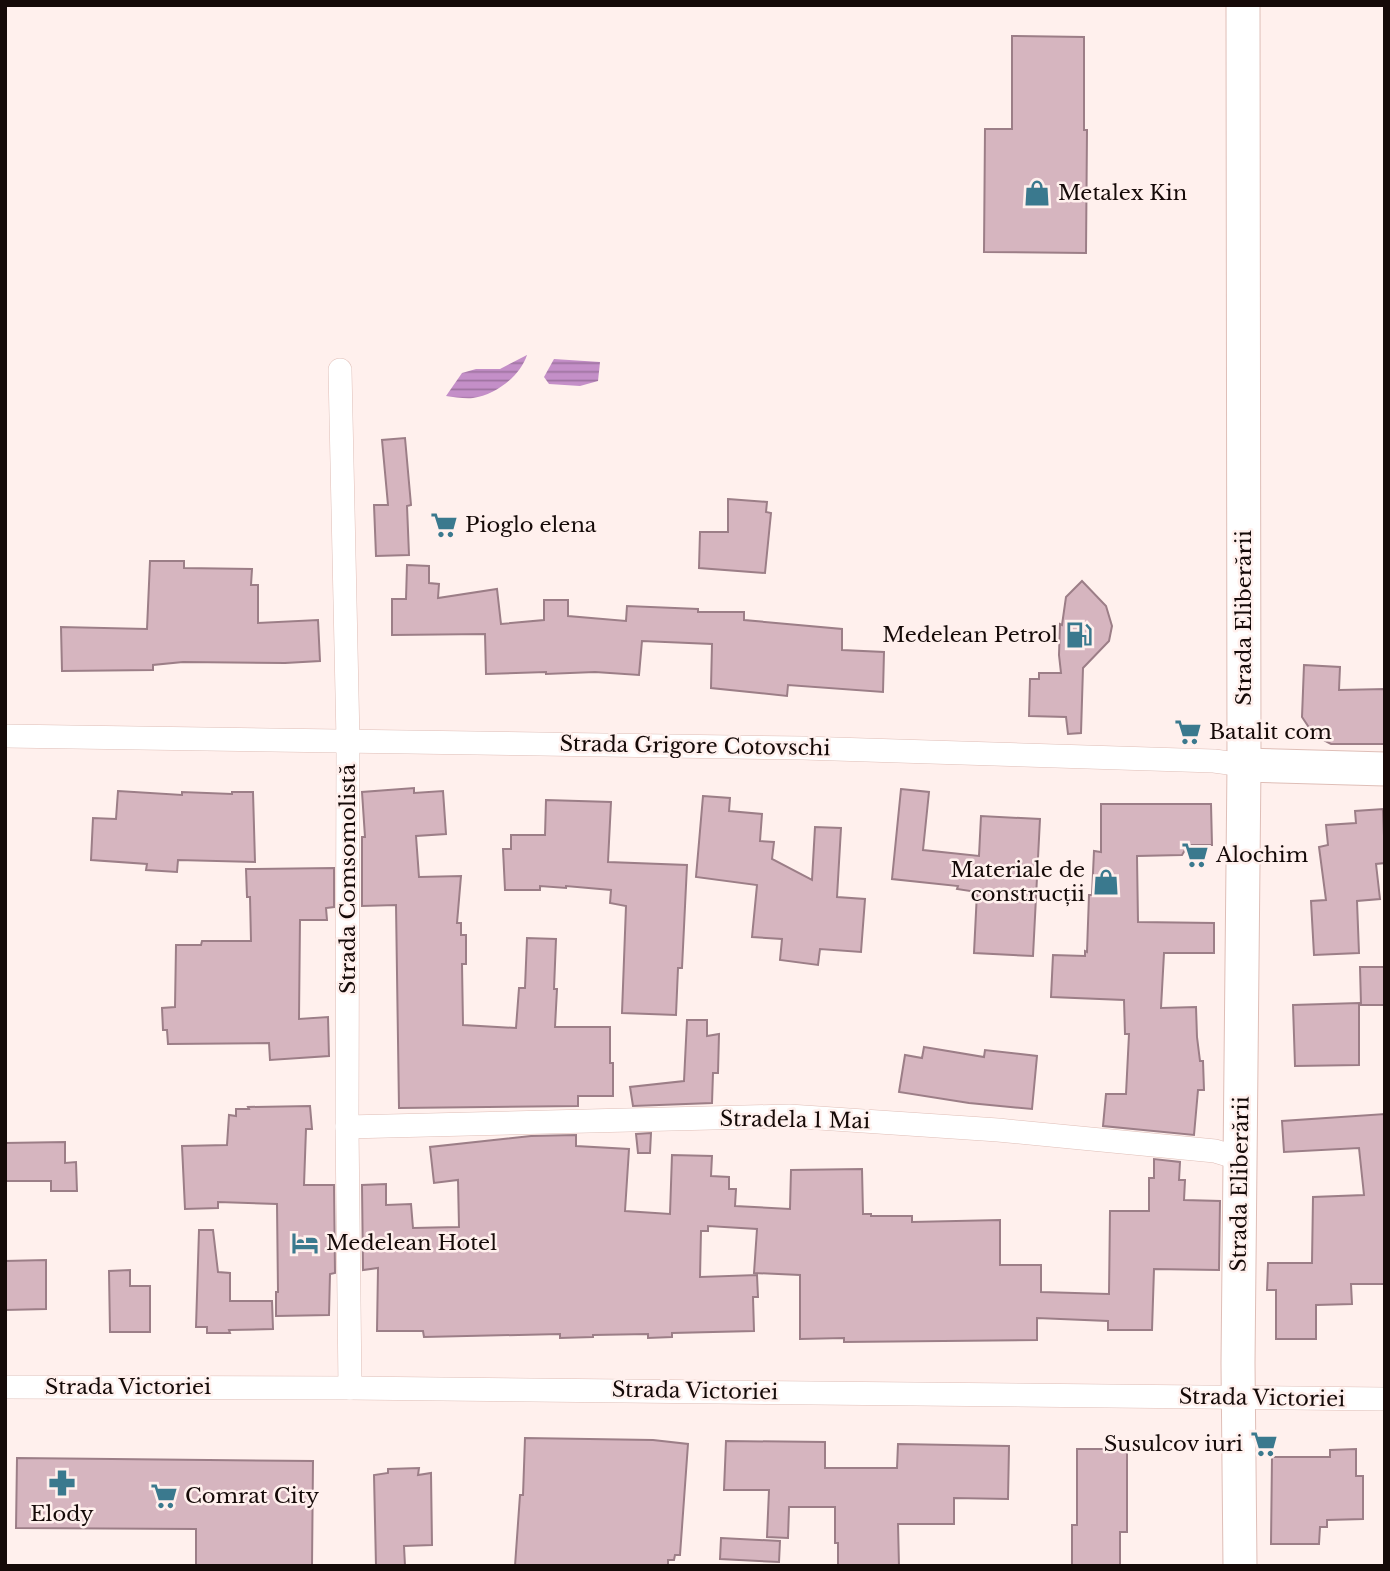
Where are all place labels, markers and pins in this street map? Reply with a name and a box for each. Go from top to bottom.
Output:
shop icon: Metalex Kin [1022,178,1052,208]
place label: Metalex Kin [1058,180,1187,206]
supermarket icon: Pioglo elena [429,510,459,540]
place label: Pioglo elena [465,512,597,538]
fuel station icon: Medelean Petrol [1064,620,1094,650]
place label: Medelean Petrol [882,622,1058,648]
supermarket icon: Batalit com [1173,717,1203,747]
place label: Batalit com [1209,719,1332,745]
supermarket icon: Alochim [1180,840,1210,870]
place label: Alochim [1215,842,1309,868]
place label: Materiale de construcții [951,857,1085,907]
shop icon: Materiale de construcții [1091,867,1121,897]
hotel icon: Medelean Hotel [290,1228,320,1258]
place label: Medelean Hotel [326,1230,497,1256]
supermarket icon: Susulcov iuri [1249,1429,1279,1459]
place label: Susulcov iuri [1104,1431,1243,1457]
pharmacy icon: Elody [47,1468,77,1498]
supermarket icon: Comrat City [149,1481,179,1511]
place label: Comrat City [185,1483,320,1509]
place label: Elody [30,1501,94,1527]

